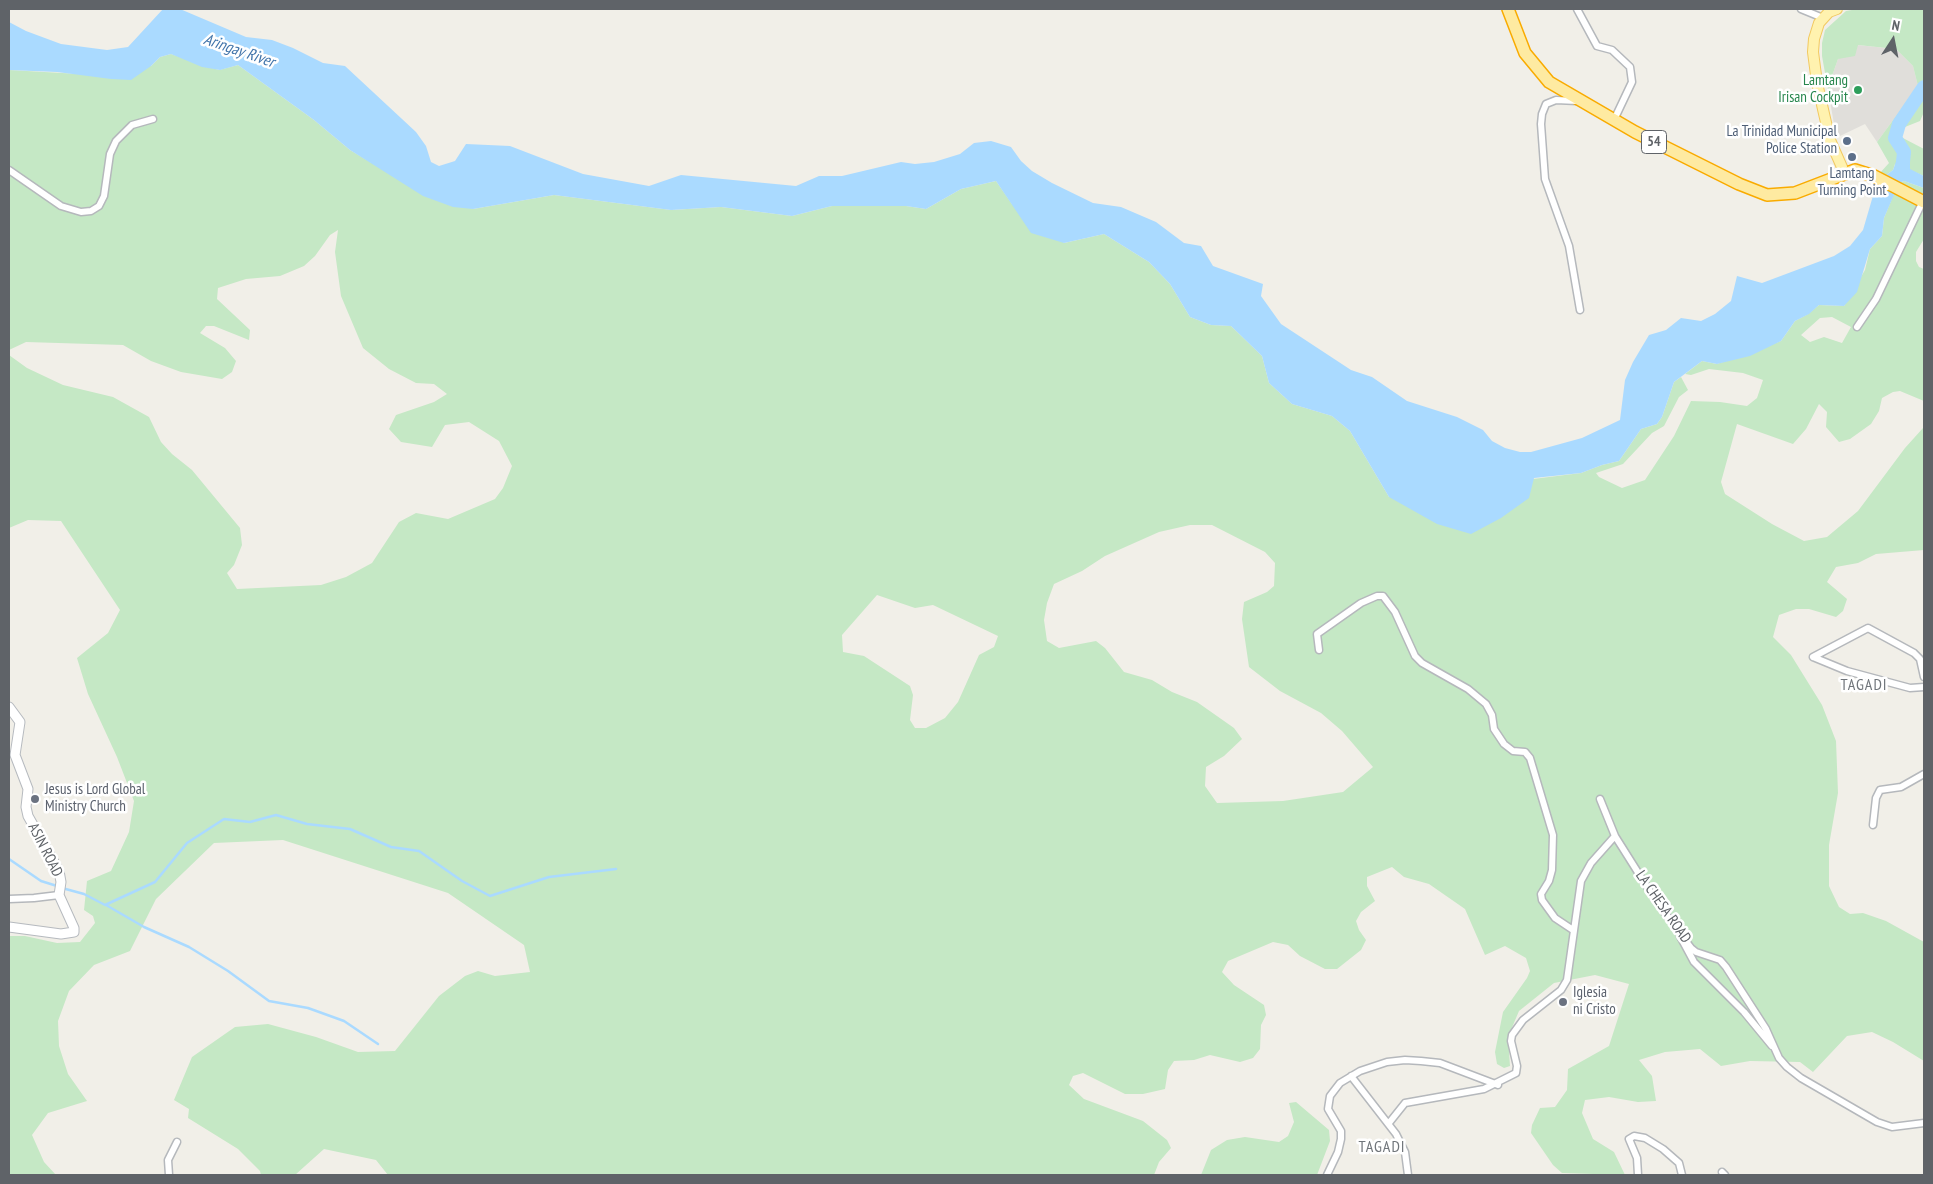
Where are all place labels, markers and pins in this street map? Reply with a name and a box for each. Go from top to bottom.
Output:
place label: Lamtang Irisan Cockpit [1778,72,1848,107]
marker: Lamtang Irisan Cockpit [1852,84,1864,96]
place label: La Trinidad Municipal Police Station [1726,123,1837,158]
marker: La Trinidad Municipal Police Station [1841,135,1853,147]
marker: Lamtang Turning Point [1846,151,1858,163]
place label: Lamtang Turning Point [1818,165,1886,200]
place label: Jesus is Lord Global Ministry Church [45,781,145,816]
marker: Jesus is Lord Global Ministry Church [29,793,41,805]
place label: Iglesia ni Cristo [1573,984,1616,1019]
marker: Iglesia ni Cristo [1557,996,1569,1008]

